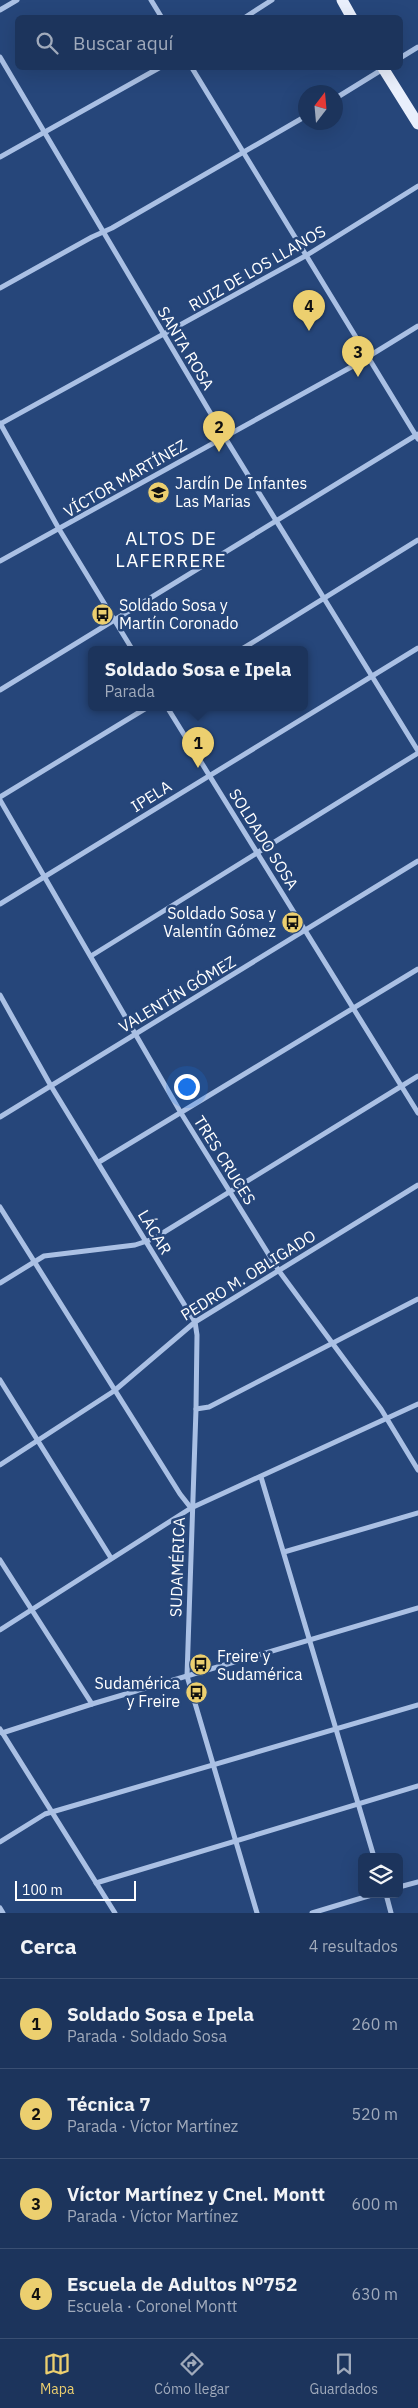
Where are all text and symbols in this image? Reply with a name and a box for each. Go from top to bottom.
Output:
search box [15,15,403,70]
icon: search [33,29,61,57]
text: Buscar aquí [73,31,173,55]
north arrow [298,85,343,130]
street label: RUIZ DE LOS LLANOS [185,221,329,315]
pin: 4 [293,290,325,331]
street label: SANTA ROSA [153,303,219,393]
pin: 3 [342,336,374,377]
pin: 2 [203,411,235,452]
street label: VÍCTOR MARTÍNEZ [59,434,190,521]
place label: Jardín De Infantes Las Marias [175,473,307,511]
school or university icon: Jardín De Infantes Las Marias [147,480,171,504]
district label: ALTOS DE LAFERRERE [115,526,227,572]
place label: Soldado Sosa y Martín Coronado [119,595,239,633]
bus stop icon: Soldado Sosa y Martín Coronado [91,602,115,626]
popup [88,646,308,711]
text: Soldado Sosa e Ipela [104,657,292,681]
text: Parada [104,681,155,701]
pin: 1 [182,727,214,768]
street label: IPELA [127,776,175,816]
street label: SOLDADO SOSA [225,785,303,893]
place label: Soldado Sosa y Valentín Gómez [163,903,276,941]
bus stop icon: Soldado Sosa y Valentín Gómez [280,910,304,934]
street label: VALENTÍN GÓMEZ [115,950,239,1037]
your location [174,1074,200,1100]
street label: TRES CRUCES [190,1112,260,1208]
street label: LÁCAR [134,1205,177,1258]
street label: PEDRO M. OBLIGADO [177,1225,319,1325]
street label: SUDAMÉRICA [164,1517,189,1617]
place label: Freire y Sudamérica [217,1646,303,1684]
bus stop icon: Freire y Sudamérica [189,1653,213,1677]
place label: Sudamérica y Freire [95,1673,180,1711]
bus stop icon: Sudamérica y Freire [184,1680,208,1704]
map controls [358,1853,403,1898]
button: layers [358,1853,403,1898]
scale bar [15,1878,136,1901]
text: 100 m [22,1881,63,1899]
text: Cerca [20,1932,77,1960]
text: 4 resultados [309,1936,398,1956]
text: Soldado Sosa e Ipela [67,2002,254,2026]
text: 1 [31,2014,41,2034]
text: 260 m [351,2014,398,2034]
text: Parada · Soldado Sosa [67,2026,227,2046]
text: Técnica 7 [67,2092,151,2116]
text: 2 [31,2104,41,2124]
text: 520 m [351,2104,398,2124]
text: Parada · Víctor Martínez [67,2116,238,2136]
text: Víctor Martínez y Cnel. Montt [67,2182,325,2206]
text: 3 [31,2194,41,2214]
text: 600 m [351,2194,398,2214]
text: Parada · Víctor Martínez [67,2206,238,2226]
text: Escuela de Adultos Nº752 [67,2272,297,2296]
text: 4 [31,2284,41,2304]
text: 630 m [351,2284,398,2304]
text: Escuela · Coronel Montt [67,2296,237,2316]
tab: Mapa [40,2350,74,2398]
tab: Cómo llegar [154,2350,229,2398]
tab: Guardados [309,2350,378,2398]

